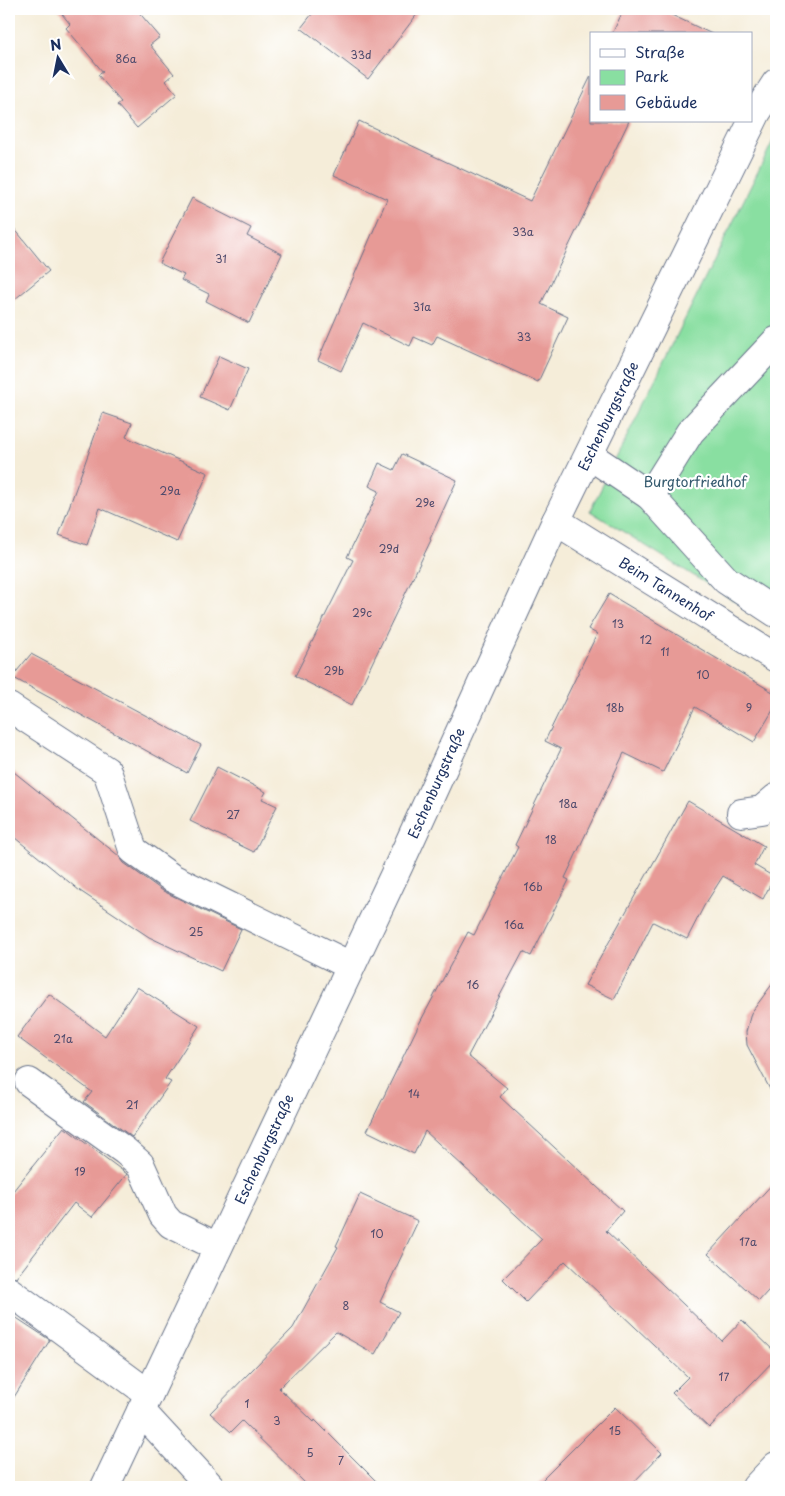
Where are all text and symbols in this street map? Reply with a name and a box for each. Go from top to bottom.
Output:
north arrow [32,32,82,82]
legend [590,32,752,122]
text: N [48,33,63,56]
text: Straße [635,40,685,63]
house number: 33d [351,46,371,63]
house number: 86a [115,50,137,67]
text: Park [635,64,669,87]
text: Gebäude [635,90,697,113]
house number: 33a [512,223,534,240]
house number: 31 [215,250,227,267]
house number: 31a [413,298,431,315]
house number: 33 [517,328,531,345]
street label: Eschenburgstraße [572,358,644,474]
park label: Burgtorfriedhof [643,471,748,492]
house number: 29a [160,482,181,499]
house number: 29e [415,494,435,511]
house number: 29d [379,540,399,557]
street label: Beim Tannenhof [615,552,718,627]
house number: 29c [352,604,372,621]
house number: 13 [612,615,624,632]
house number: 12 [640,631,653,648]
house number: 11 [660,643,670,660]
house number: 29b [324,662,344,679]
house number: 10 [697,666,709,683]
house number: 18b [606,699,624,716]
house number: 9 [746,699,752,716]
street label: Eschenburgstraße [402,724,470,842]
house number: 18a [559,795,577,812]
house number: 27 [226,806,240,823]
house number: 18 [545,831,557,848]
house number: 16b [524,878,543,895]
house number: 16a [504,916,524,933]
house number: 25 [189,923,203,940]
house number: 16 [467,976,480,993]
house number: 21a [53,1030,73,1047]
house number: 14 [408,1085,420,1102]
street label: Eschenburgstraße [229,1090,299,1208]
house number: 21 [126,1096,138,1113]
house number: 19 [74,1163,86,1180]
house number: 10 [371,1225,383,1242]
house number: 17a [739,1233,757,1250]
house number: 8 [343,1297,350,1314]
house number: 17 [719,1368,730,1385]
house number: 1 [245,1395,250,1412]
house number: 3 [273,1412,281,1429]
house number: 15 [609,1422,621,1439]
house number: 5 [306,1444,314,1461]
house number: 7 [338,1452,344,1469]

